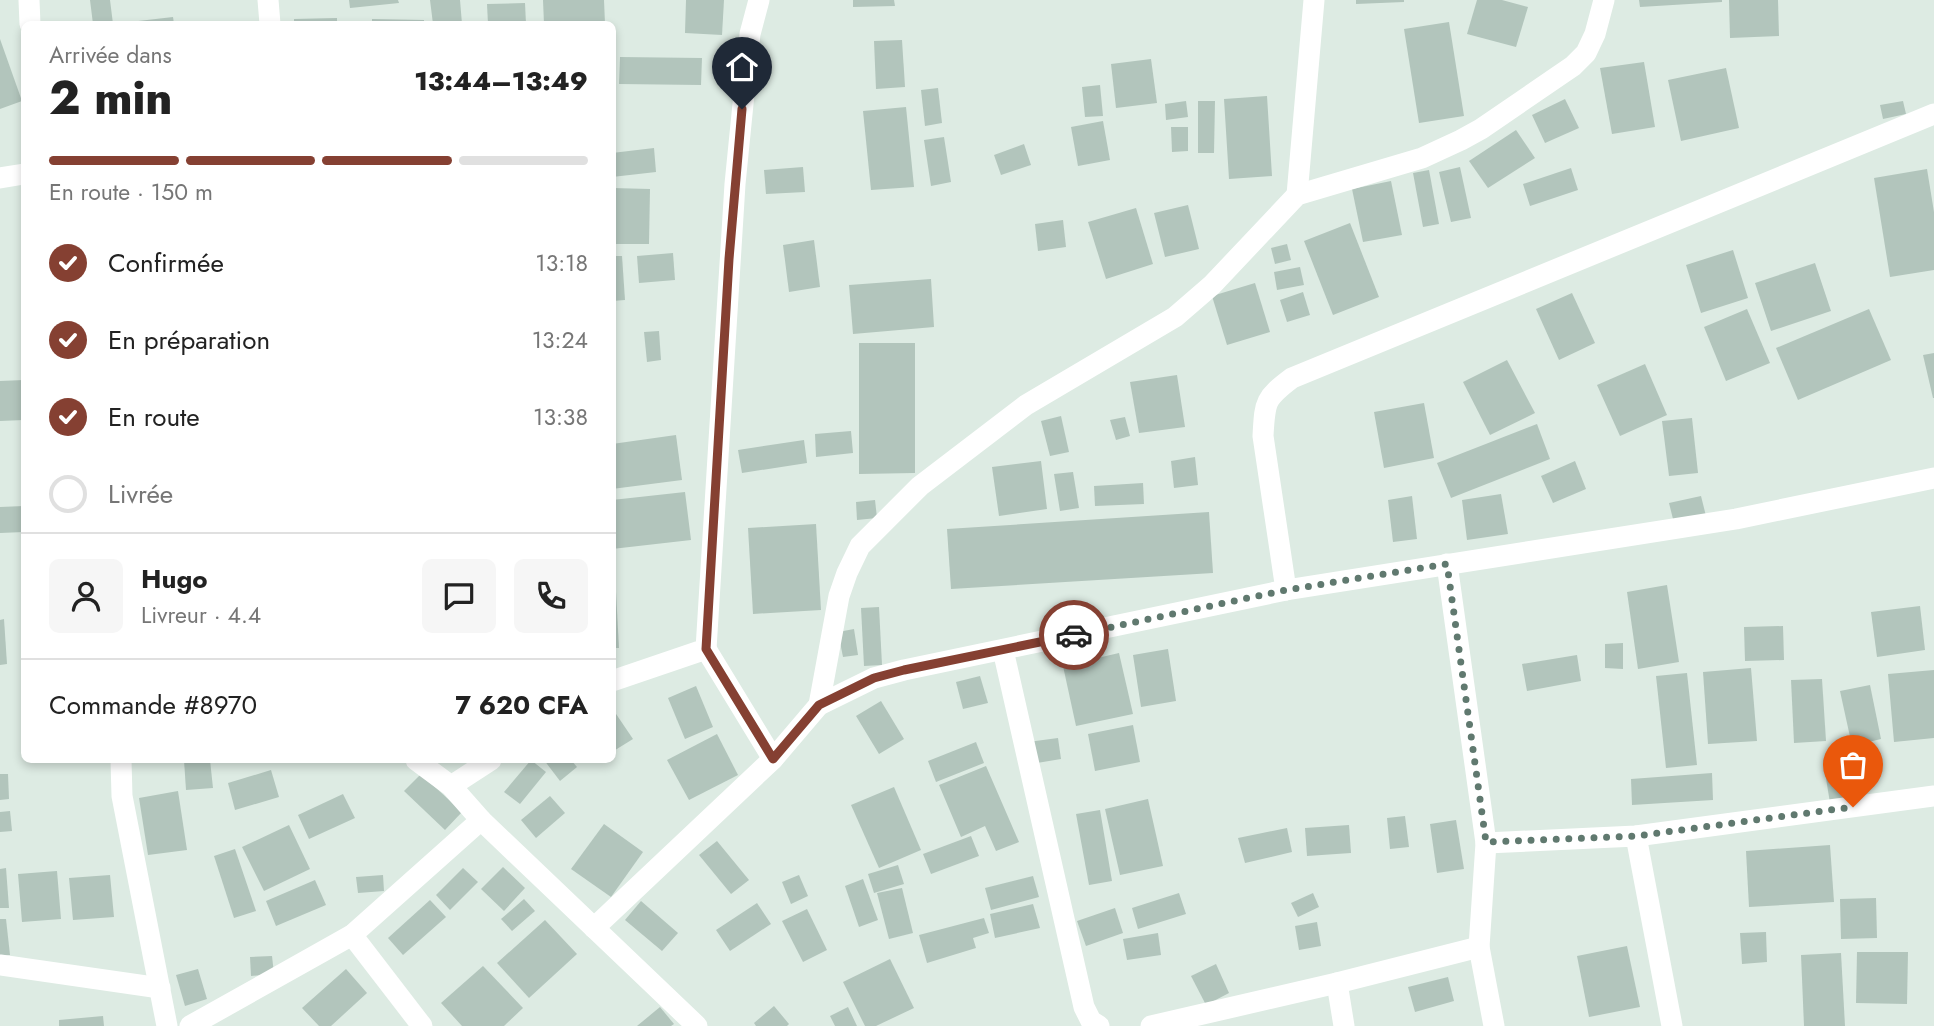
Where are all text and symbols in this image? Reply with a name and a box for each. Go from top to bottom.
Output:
pin [712,37,772,109]
text: Arrivée dans [49,38,172,72]
icon: home [723,48,761,86]
text: 13:44–13:49 [414,62,588,100]
text: 2 min [49,65,173,131]
text: En route · 150 m [49,175,213,209]
icon: check [49,244,87,282]
text: Confirmée [108,244,224,282]
text: 13:18 [535,246,588,280]
icon: check [49,321,87,359]
text: En préparation [108,321,270,359]
text: 13:24 [532,323,588,357]
icon: check [49,398,87,436]
text: En route [108,398,200,436]
text: 13:38 [533,400,588,434]
text: Livrée [108,475,173,513]
button: person [49,559,123,633]
button: chat [422,559,496,633]
button: phone [514,559,588,633]
text: Hugo [141,560,208,598]
text: Livreur · 4.4 [141,598,261,632]
courier [1039,600,1109,670]
icon: car [1055,616,1093,654]
text: Commande #8970 [49,686,257,724]
text: 7 620 CFA [455,686,588,724]
pin [1823,735,1883,807]
icon: bag [1834,746,1872,784]

